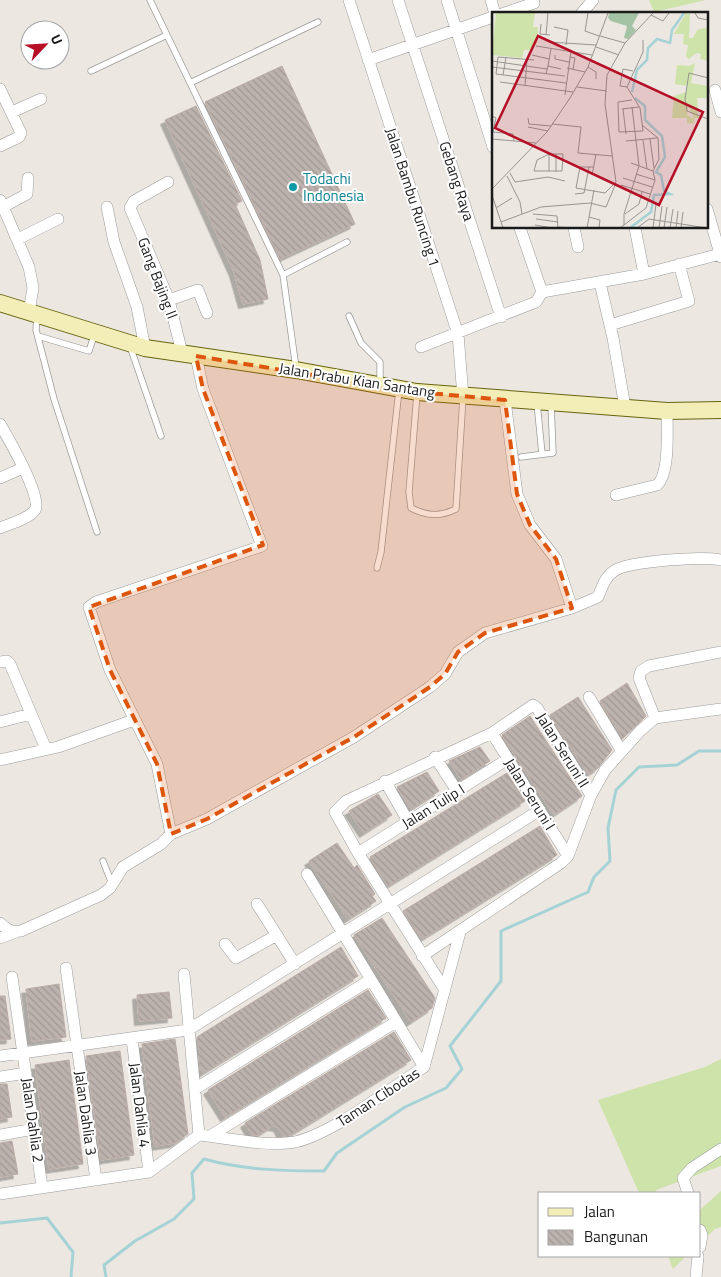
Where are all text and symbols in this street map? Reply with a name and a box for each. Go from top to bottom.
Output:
inset map [492,12,708,229]
north arrow [20,20,70,70]
text: U [46,31,69,48]
street label: Jalan Bambu Runcing 1 [380,124,446,270]
street label: Gebang Raya [433,138,481,224]
place label: Todachi Indonesia [303,167,364,207]
marker: Todachi Indonesia [287,181,299,193]
street label: Gang Bajing II [132,234,184,322]
street label: Jalan Prabu Kian Santang [277,356,437,404]
street label: Jalan Seruni II [531,708,595,792]
street label: Jalan Seruni I [499,753,561,835]
street label: Jalan Tulip I [397,778,469,834]
street label: Jalan Dahlia 4 [123,1061,157,1149]
street label: Taman Cibodas [332,1061,424,1133]
street label: Jalan Dahlia 3 [69,1069,103,1157]
street label: Jalan Dahlia 2 [16,1076,50,1164]
legend [538,1192,701,1257]
text: Jalan [584,1200,615,1223]
text: Bangunan [584,1225,648,1248]

